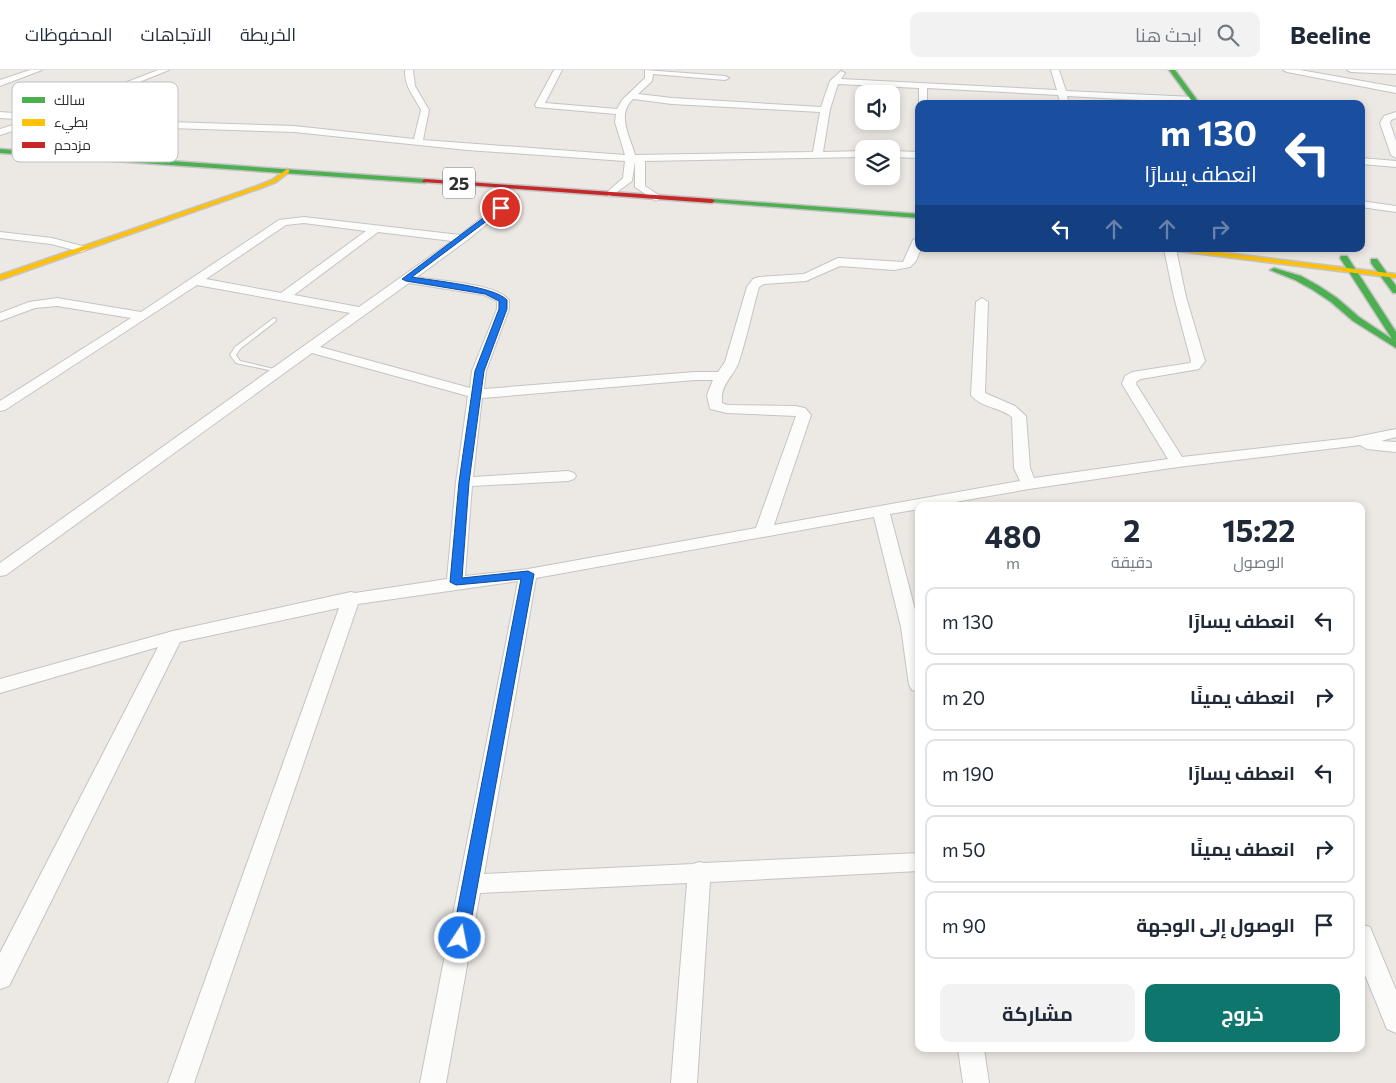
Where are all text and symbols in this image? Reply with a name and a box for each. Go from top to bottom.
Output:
search box [910,12,1260,57]
text: Beeline [1290,20,1371,49]
icon: search [1214,21,1242,49]
text: المحفوظات [25,23,113,45]
text: الاتجاهات [141,23,212,45]
text: الخريطة [240,23,296,45]
text: ابحث هنا [1135,23,1202,46]
legend [12,82,178,162]
map controls [855,85,900,185]
button: sound [855,85,900,130]
text: سالك [54,91,85,108]
text: 130 m [1160,110,1257,153]
text: بطيء [54,113,88,134]
icon: left [1275,120,1340,185]
text: مزدحم [54,136,91,155]
button: layers [855,140,900,185]
text: انعطف يسارًا [1144,160,1257,187]
road number: 25 [443,168,475,198]
pin [480,187,522,229]
icon: arrive [487,194,515,222]
icon: left [1047,215,1075,243]
icon: ahead [1100,215,1128,243]
icon: ahead [1153,215,1181,243]
icon: right [1206,215,1234,243]
text: 2 [1123,511,1140,548]
text: 15:22 [1222,511,1295,548]
text: 480 [985,517,1042,554]
text: دقيقة [1111,552,1153,571]
text: الوصول [1233,552,1284,571]
text: m [1006,553,1020,572]
icon: left [1310,607,1338,635]
text: انعطف يسارًا [1188,609,1295,632]
text: 130 m [942,610,994,633]
icon: right [1310,683,1338,711]
text: انعطف يمينًا [1190,685,1295,708]
text: 20 m [942,686,985,709]
icon: left [1310,759,1338,787]
text: انعطف يسارًا [1188,761,1295,784]
text: 190 m [942,762,994,785]
icon: right [1310,835,1338,863]
text: انعطف يمينًا [1190,837,1295,860]
text: 50 m [942,838,986,861]
position arrow [433,911,485,963]
icon: arrive [1310,911,1338,939]
text: الوصول إلى الوجهة [1136,913,1295,936]
text: 90 m [942,914,986,937]
button: مشاركة [940,984,1135,1042]
button: خروج [1145,984,1340,1042]

